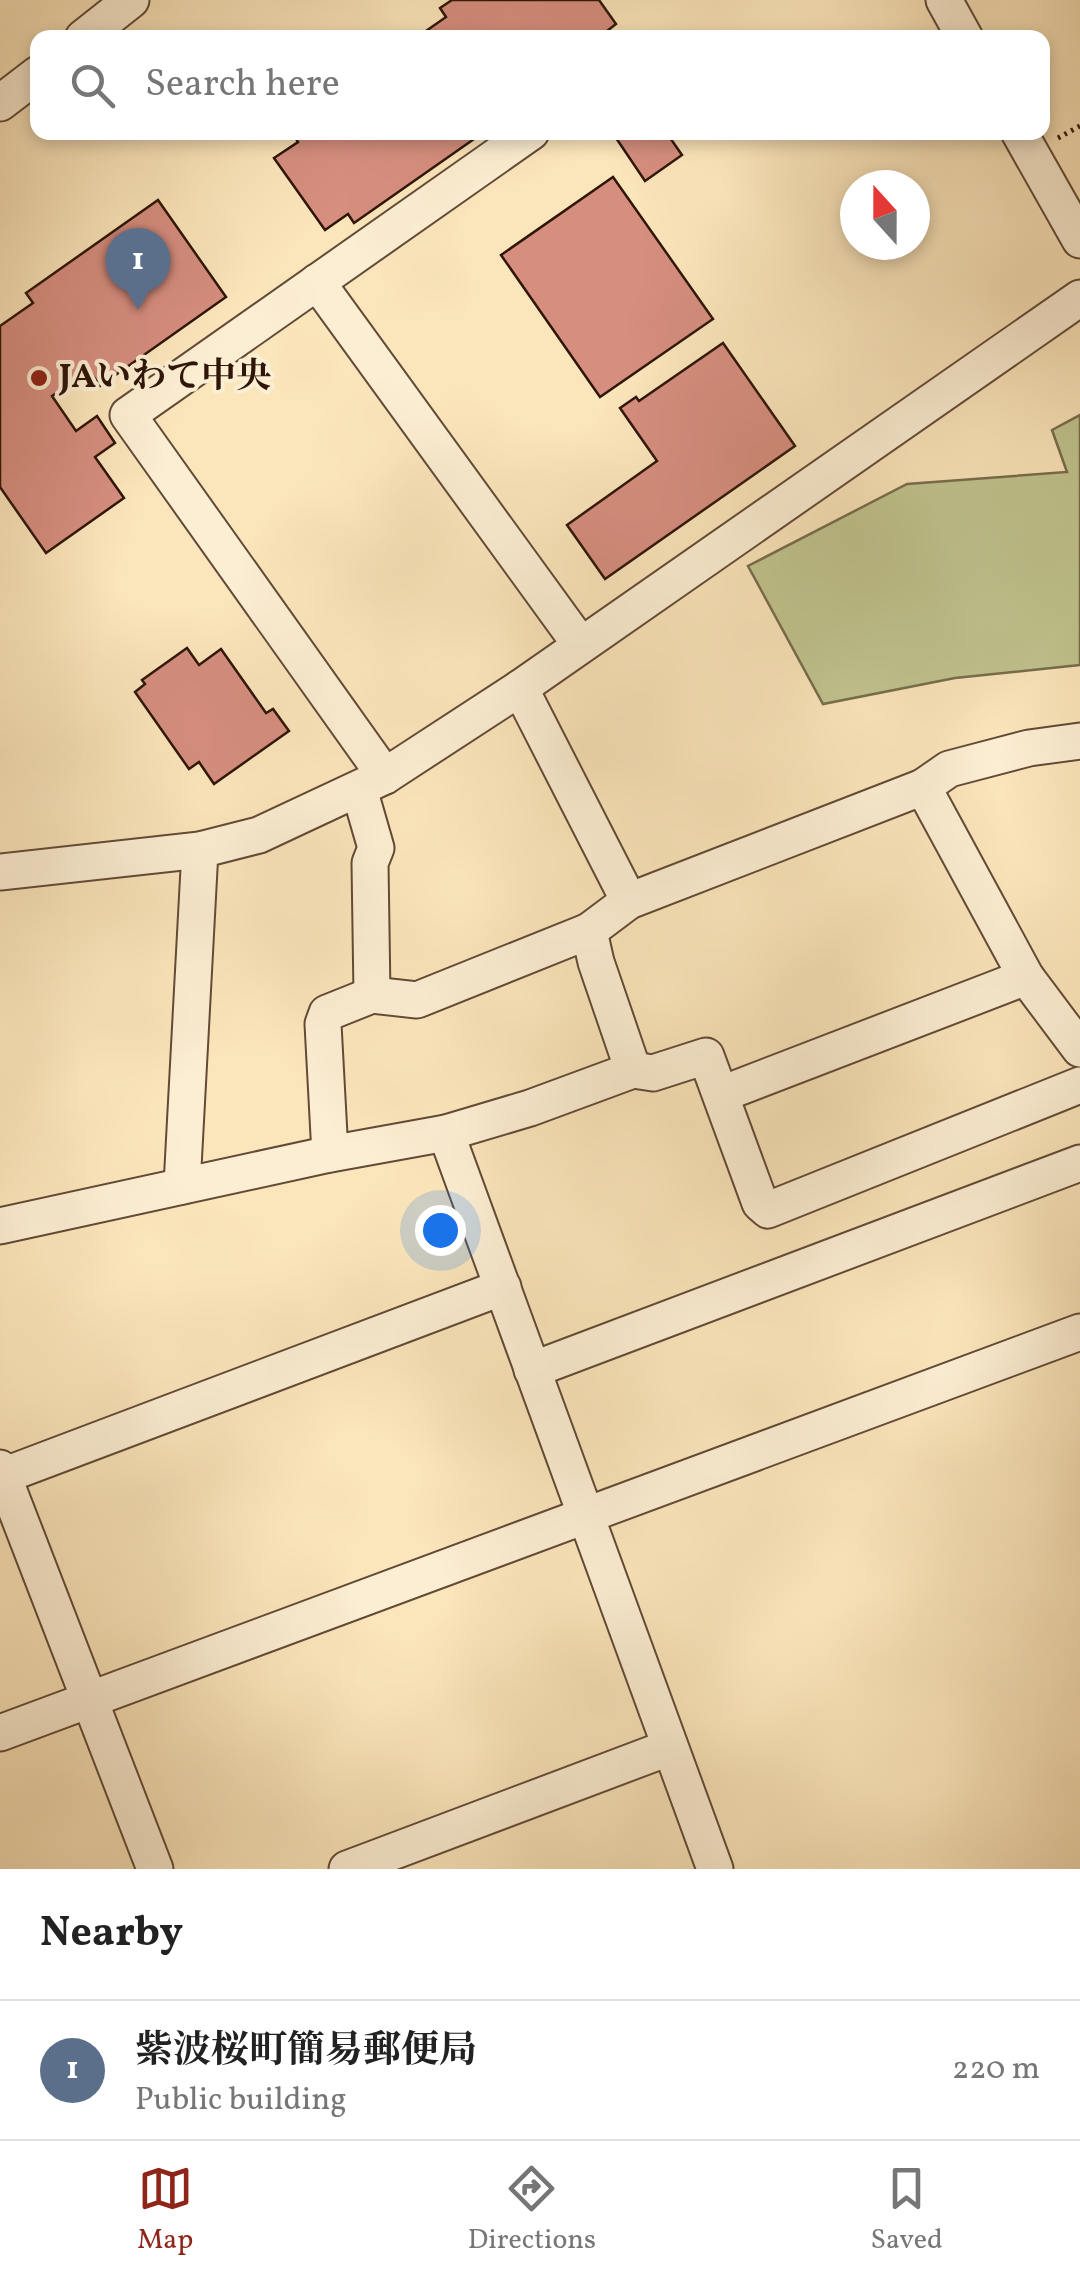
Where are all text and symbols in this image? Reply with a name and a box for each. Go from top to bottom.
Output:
search box [30,30,1050,140]
icon: search [65,58,120,113]
text: Search here [145,59,340,112]
north arrow [840,170,930,260]
pin: 1 [106,228,170,310]
place label: JAいわて中央 [58,354,271,402]
marker: JAいわて中央 [28,367,50,389]
your location [415,1205,466,1256]
text: Nearby [40,1905,183,1964]
text: 紫波桜町簡易郵便局 [135,2026,477,2079]
text: 1 [66,2048,79,2092]
text: 220 m [952,2048,1040,2092]
text: Public building [135,2079,347,2123]
tab: Map [137,2161,193,2260]
tab: Directions [468,2161,596,2260]
tab: Saved [871,2161,943,2260]

